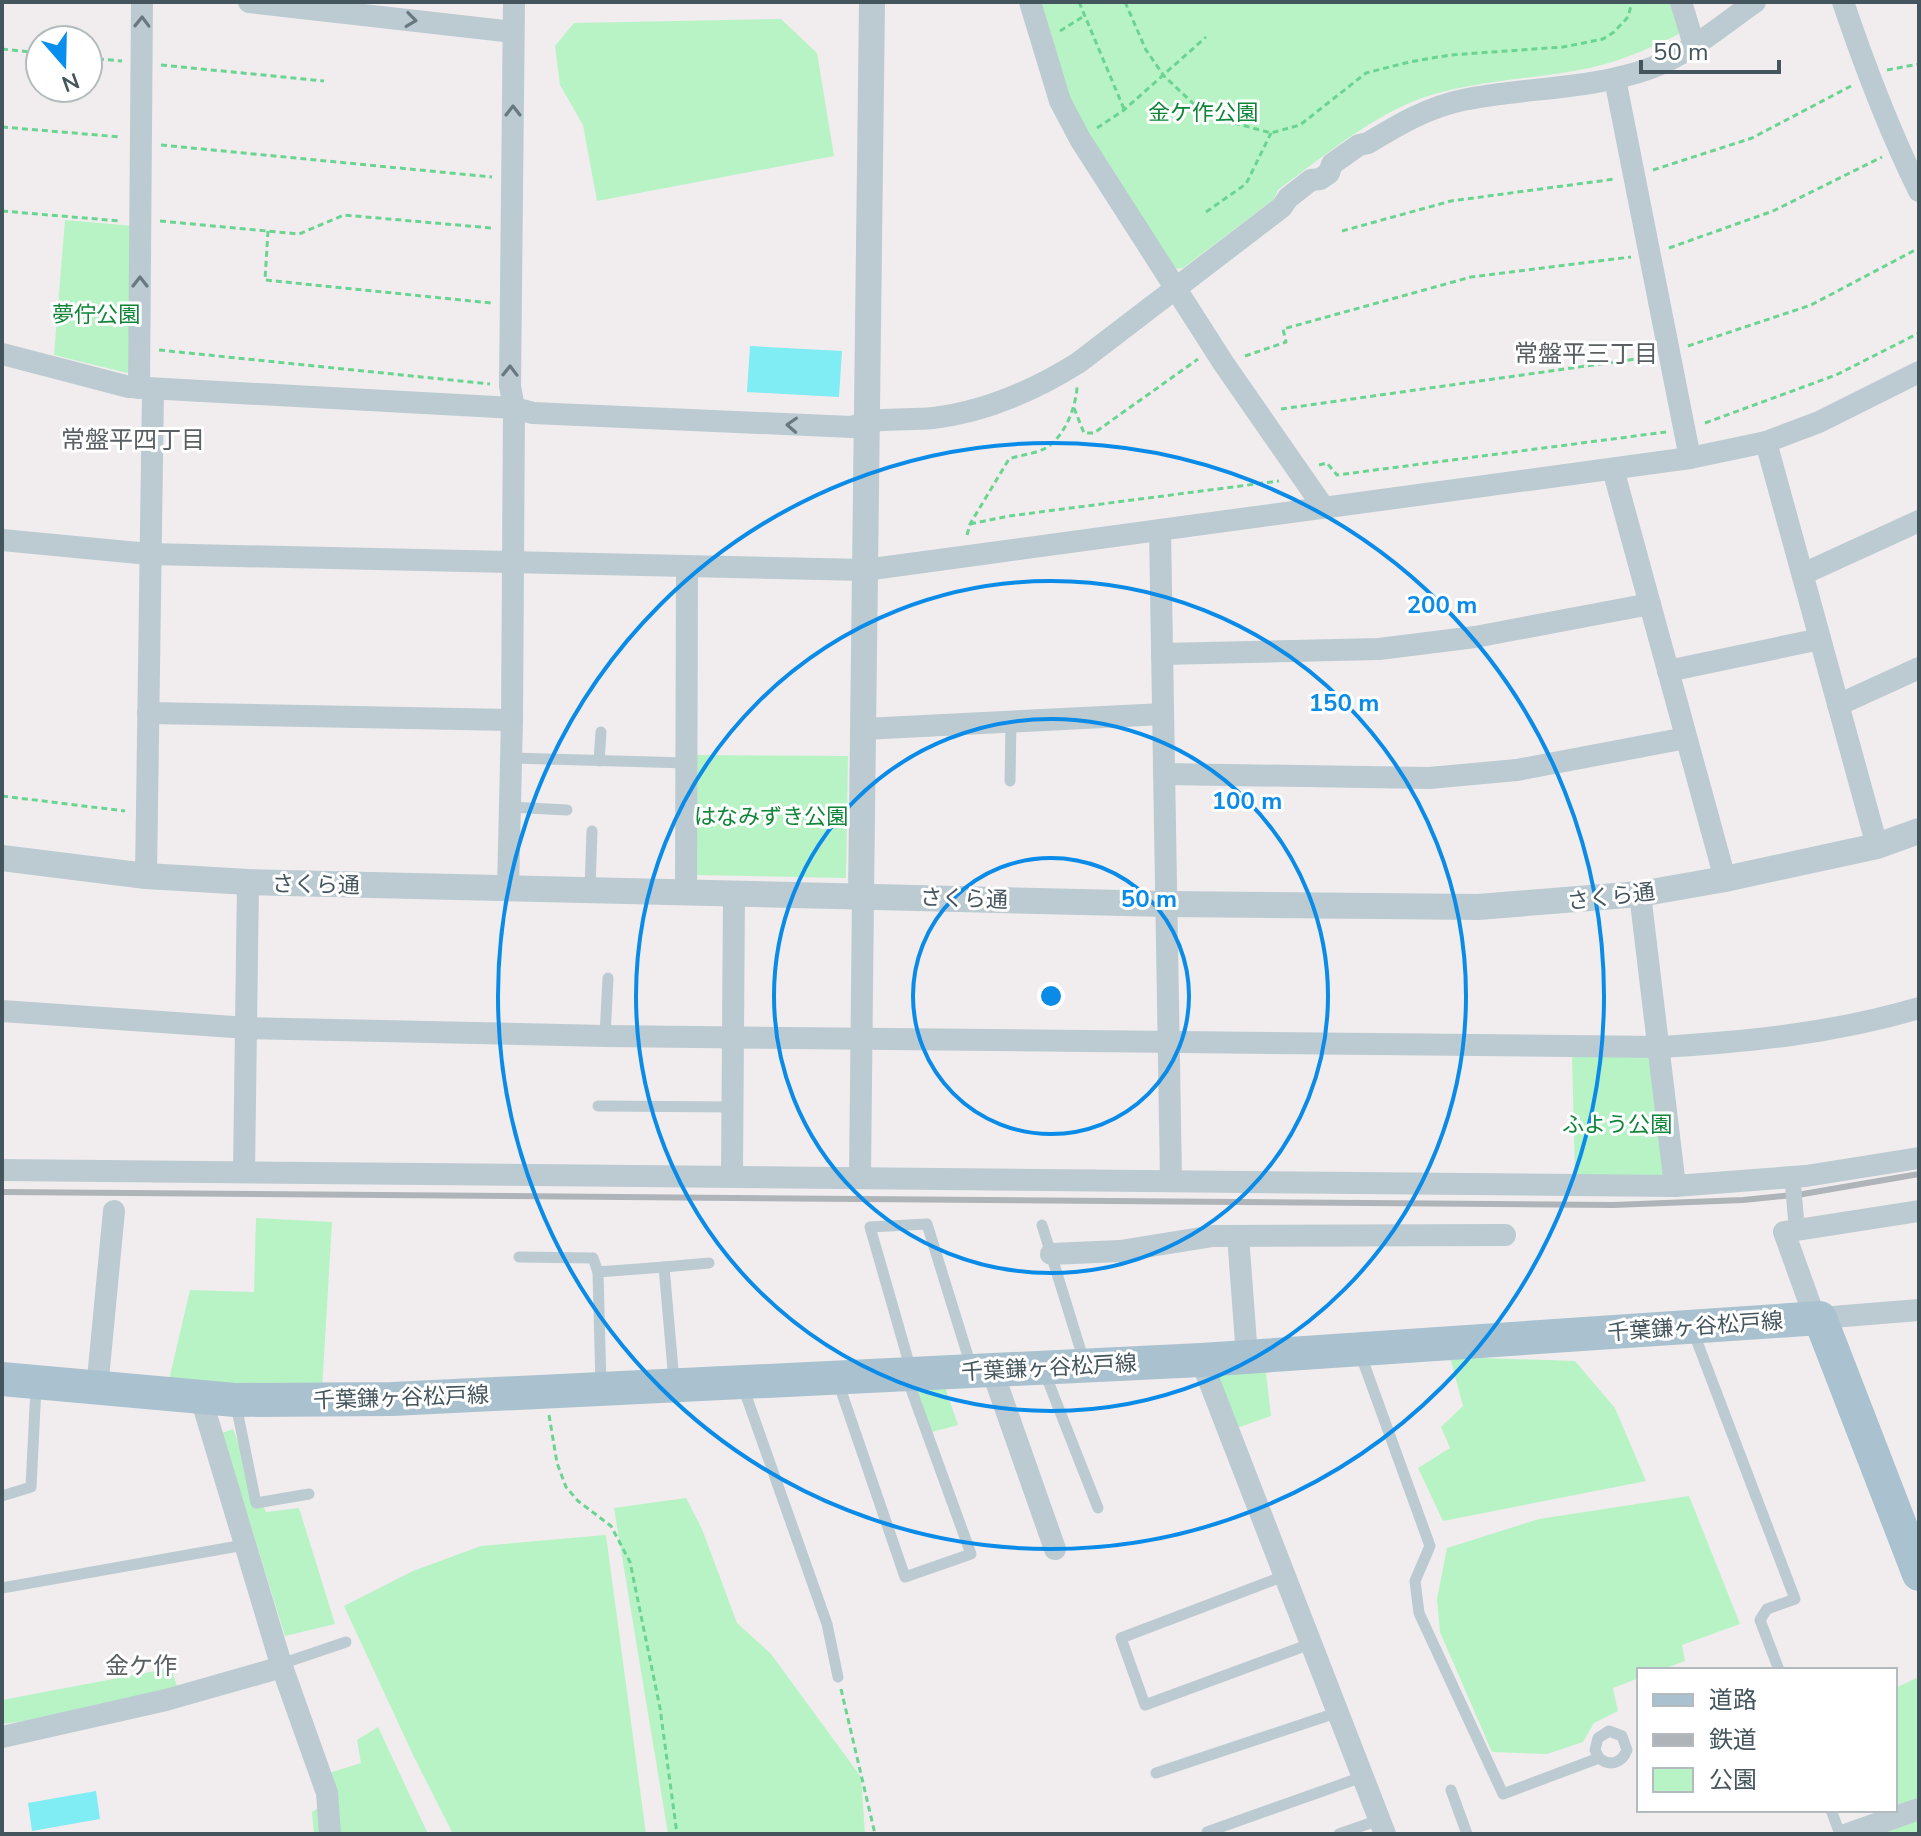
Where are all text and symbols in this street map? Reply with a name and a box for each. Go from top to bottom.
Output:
one-way arrow [404,11,418,28]
one-way arrow [133,15,150,28]
north arrow [24,24,104,104]
scale bar [1641,24,1779,74]
text: 50 m [1653,36,1709,68]
text: N [58,65,83,99]
park label: 金ケ作公園 [1148,98,1258,128]
one-way arrow [504,104,522,117]
one-way arrow [131,275,149,288]
park label: 夢佇公園 [52,300,140,330]
district label: 常盤平三丁目 [1514,338,1658,370]
one-way arrow [501,364,519,377]
one-way arrow [785,416,798,433]
district label: 常盤平四丁目 [61,424,205,456]
text: 200 m [1407,589,1477,621]
text: 150 m [1309,687,1379,719]
text: 100 m [1212,785,1282,817]
park label: はなみずき公園 [694,802,848,832]
street label: さくら通 [272,869,360,901]
street label: さくら通 [1566,877,1657,917]
street label: さくら通 [919,882,1008,916]
text: 50 m [1121,883,1177,915]
centre of rings [1037,982,1065,1010]
park label: ふよう公園 [1562,1110,1672,1140]
street label: 千葉鎌ヶ谷松戸線 [1606,1306,1784,1348]
street label: 千葉鎌ヶ谷松戸線 [960,1348,1138,1388]
street label: 千葉鎌ヶ谷松戸線 [313,1380,490,1416]
district label: 金ケ作 [105,1650,177,1682]
legend [1637,1668,1897,1812]
text: 道路 [1709,1684,1757,1716]
text: 鉄道 [1709,1724,1757,1756]
text: 公園 [1709,1764,1757,1796]

